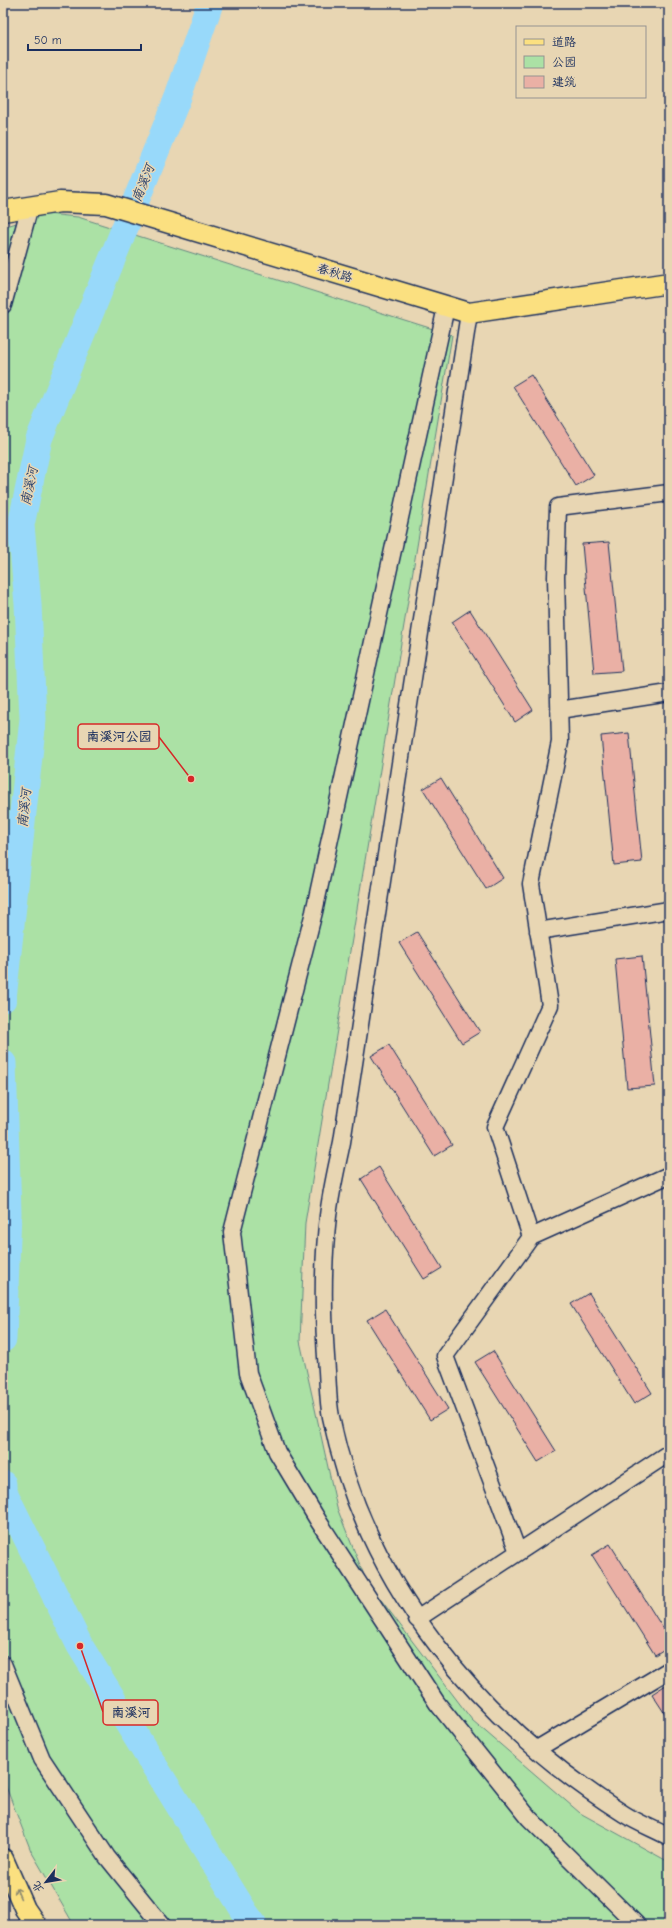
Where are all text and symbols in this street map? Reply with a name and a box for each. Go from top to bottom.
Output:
scale bar [28,26,141,52]
legend [516,26,646,98]
text: 50 m [34,33,62,47]
text: 道路 [552,35,576,49]
text: 公园 [552,55,576,69]
text: 建筑 [552,75,576,89]
water label: 南溪河 [129,160,158,204]
street label: 春秋路 [316,261,354,285]
water label: 南溪河 [18,463,41,507]
callout: 南溪河公园 [78,724,159,749]
text: 南溪河公园 [86,729,152,744]
water label: 南溪河 [15,786,34,828]
callout: 南溪河 [103,1700,158,1725]
text: 南溪河 [111,1705,151,1720]
north arrow [26,1862,66,1902]
text: 北 [29,1879,46,1895]
one-way arrow [14,1887,21,1899]

